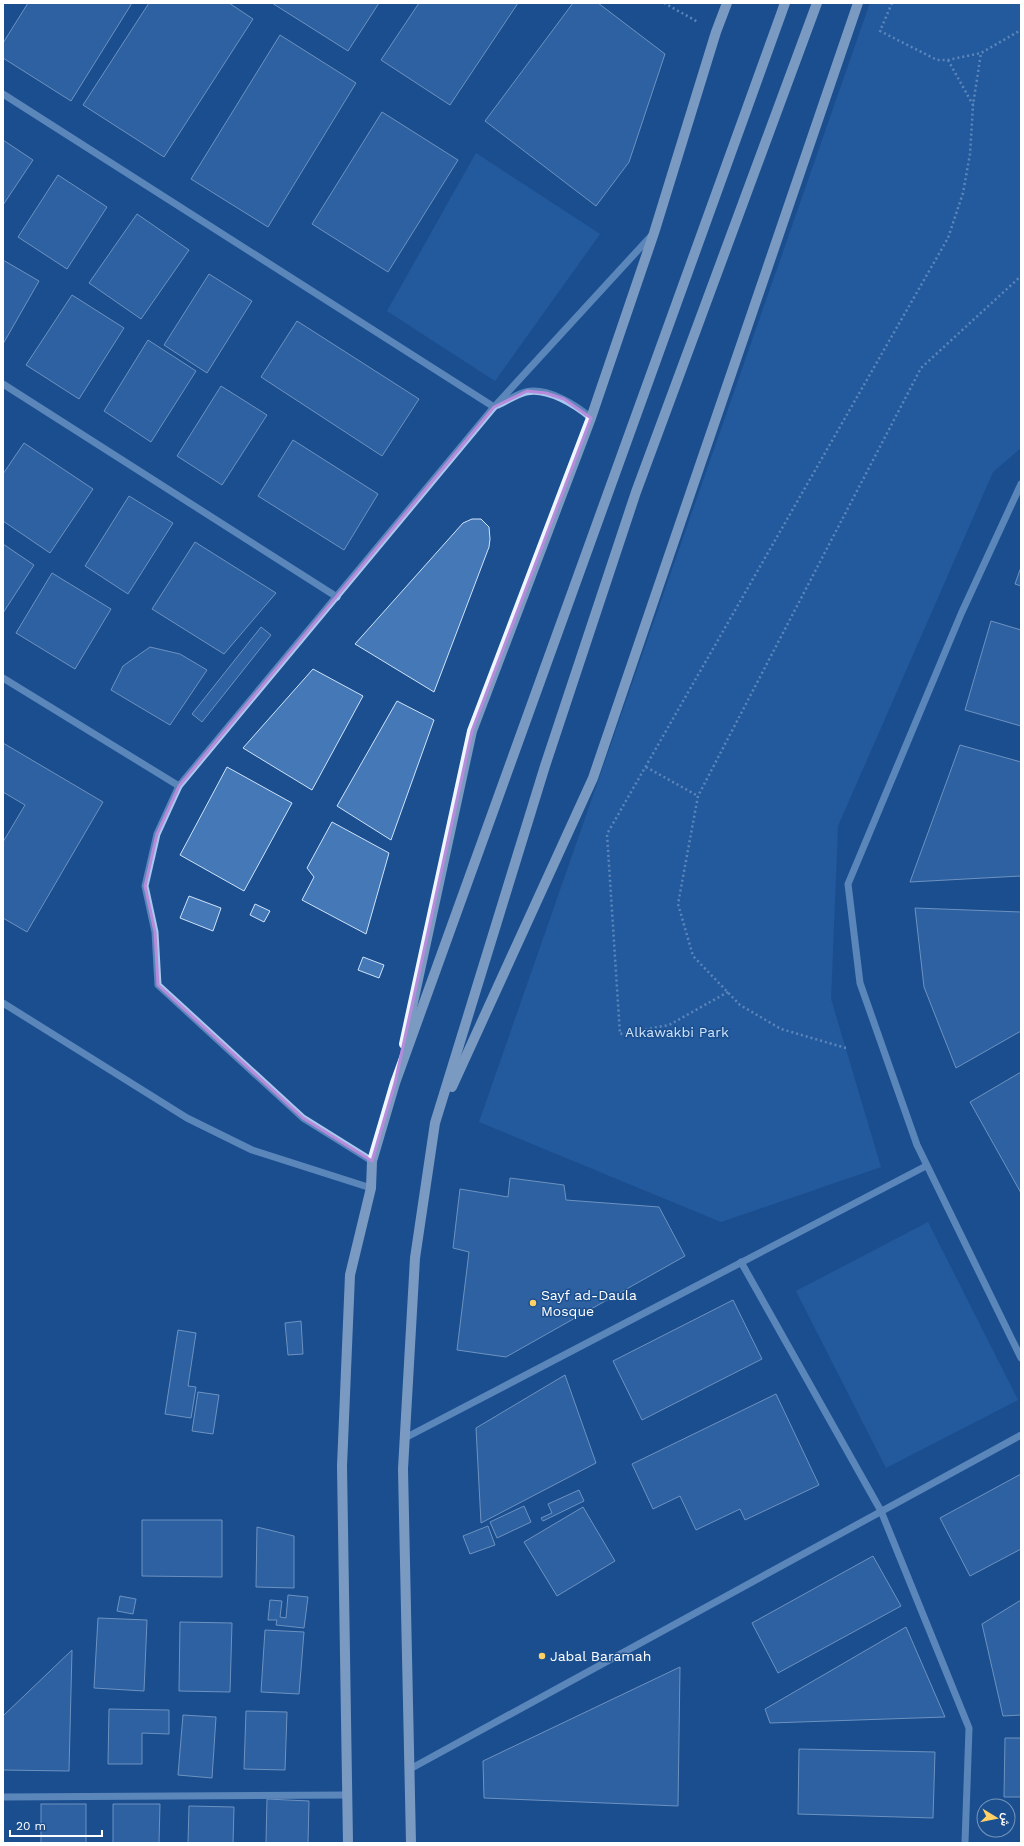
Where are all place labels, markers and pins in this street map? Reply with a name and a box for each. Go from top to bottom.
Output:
place label: Sayf ad-Daula Mosque [541,1287,637,1319]
marker: Sayf ad-Daula Mosque [528,1298,538,1308]
place label: Jabal Baramah [550,1648,651,1664]
marker: Jabal Baramah [537,1651,547,1661]

